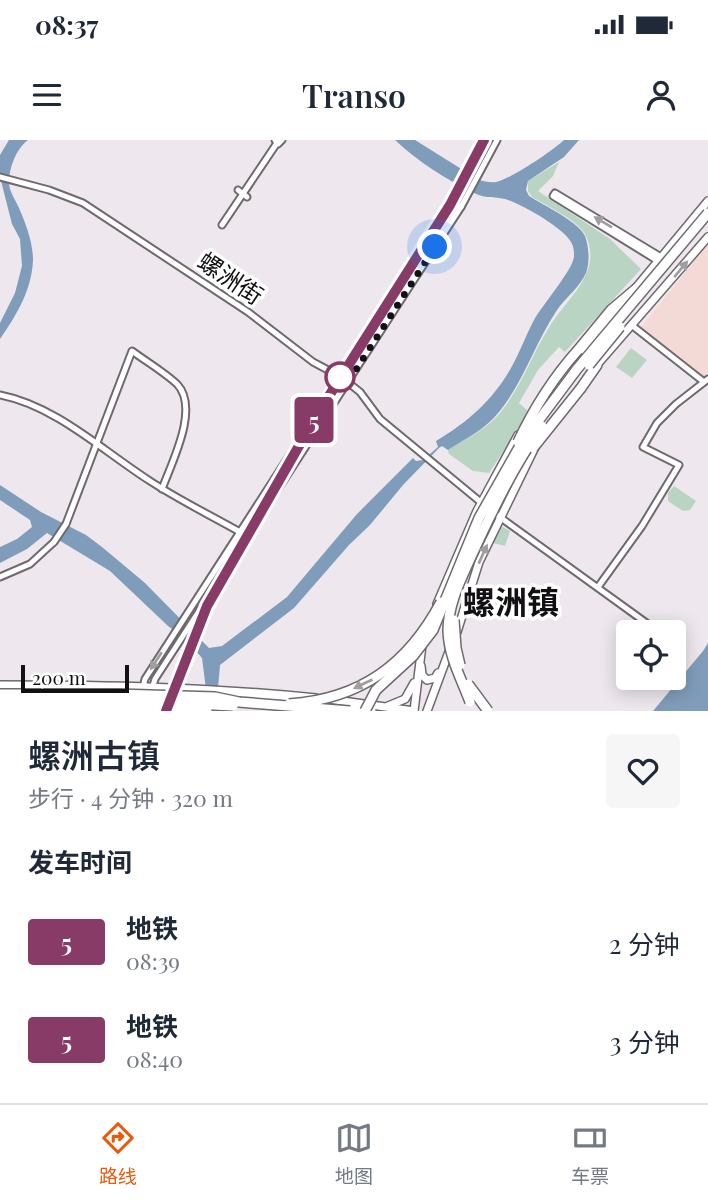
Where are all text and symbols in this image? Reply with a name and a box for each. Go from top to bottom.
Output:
text: 08:37 [35,7,98,42]
text: Transo [302,73,406,116]
icon: menu [28,76,66,114]
icon: person [642,76,680,114]
one-way arrow [593,215,613,228]
your location [417,229,452,264]
street label: 螺洲街 [192,244,270,311]
one-way arrow [673,260,688,278]
unlabelled marker [325,362,355,392]
line badge: 5 [291,397,337,443]
text: 5 [308,404,320,436]
one-way arrow [478,544,489,565]
district label: 螺洲镇 [463,579,559,622]
map controls [616,620,686,690]
button: locate [616,620,686,690]
one-way arrow [150,651,163,671]
scale bar [21,662,130,694]
text: 200 m [32,664,86,690]
one-way arrow [353,678,373,689]
text: 螺洲古镇 [28,732,160,776]
button: heart [606,734,680,808]
text: 步行 · 4 分钟 · 320 m [28,782,233,813]
text: 发车时间 [28,844,132,879]
text: 地铁 [126,910,178,945]
text: 5 [61,926,72,958]
text: 2 分钟 [609,926,680,961]
text: 08:39 [126,945,180,976]
text: 地铁 [126,1008,178,1043]
text: 5 [61,1024,72,1056]
text: 3 分钟 [610,1024,680,1059]
text: 08:40 [126,1043,183,1074]
tab: 路线 [99,1119,137,1188]
tab: 地图 [335,1119,373,1188]
tab: 车票 [571,1119,609,1188]

